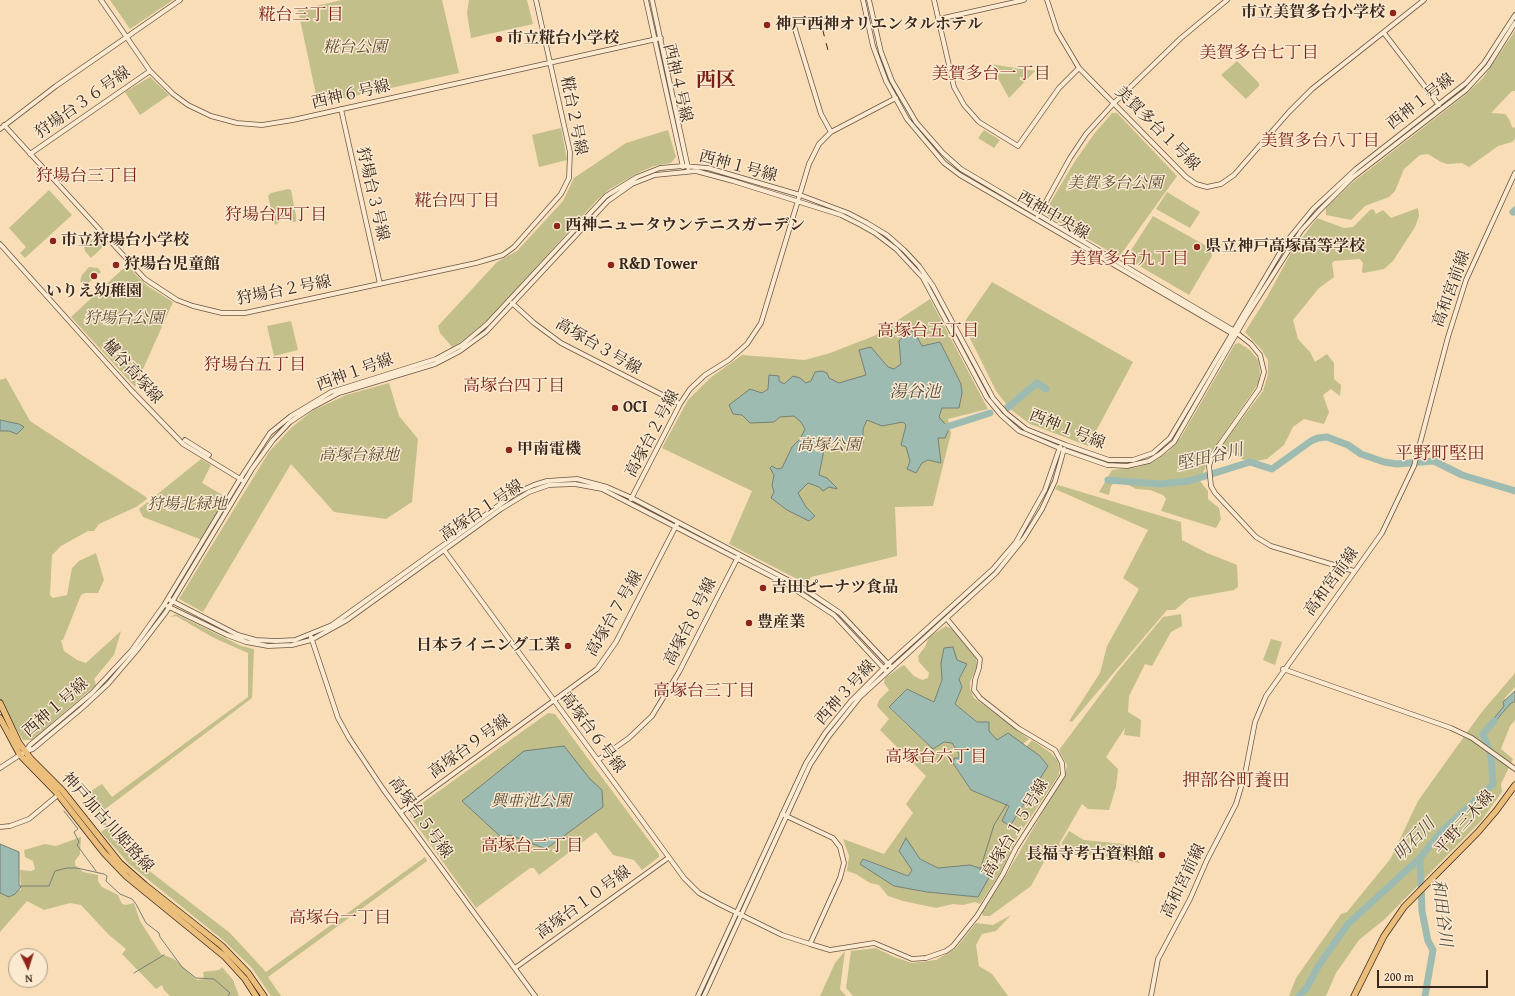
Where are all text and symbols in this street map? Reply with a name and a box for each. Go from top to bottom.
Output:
place label: 市立美賀多台小学校 [1241,3,1385,23]
district label: 糀台三丁目 [259,6,343,26]
marker: 市立美賀多台小学校 [1388,8,1398,18]
place label: 神戸西神オリエンタルホテル [775,15,983,35]
marker: 神戸西神オリエンタルホテル [762,20,772,30]
place label: 市立糀台小学校 [507,29,619,49]
marker: 市立糀台小学校 [494,34,504,44]
park label: 糀台公園 [323,38,387,58]
street label: 西神４号線 [659,42,695,124]
district label: 美賀多台七丁目 [1200,44,1318,64]
street label: 狩場台３６号線 [32,63,134,143]
district label: 美賀多台一丁目 [932,65,1050,85]
district label: 西区 [696,69,736,93]
street label: 西神１号線 [1384,70,1458,134]
street label: 糀台２号線 [556,75,590,157]
street label: 西神６号線 [310,77,392,113]
street label: 美賀多台１号線 [1111,83,1203,175]
district label: 美賀多台八丁目 [1261,132,1379,152]
street label: 狩場台３号線 [352,145,392,243]
street label: 西神１号線 [697,147,779,187]
district label: 狩場台三丁目 [36,167,138,187]
park label: 美賀多台公園 [1067,174,1163,194]
street label: 西神中央線 [1014,188,1092,244]
district label: 糀台四丁目 [415,192,499,212]
district label: 狩場台四丁目 [225,206,327,226]
place label: 西神ニュータウンテニスガーデン [565,216,805,236]
marker: 西神ニュータウンテニスガーデン [552,221,562,231]
place label: 市立狩場台小学校 [61,231,189,251]
marker: 市立狩場台小学校 [48,236,58,246]
place label: 県立神戸高塚高等学校 [1205,237,1365,257]
marker: 県立神戸高塚高等学校 [1192,242,1202,252]
street label: 高和宮前線 [1429,248,1475,330]
district label: 美賀多台九丁目 [1070,250,1188,270]
place label: 狩場台児童館 [124,255,220,275]
place label: R&D Tower [619,255,698,275]
marker: 狩場台児童館 [111,260,121,270]
marker: R&D Tower [606,260,616,270]
marker: いりえ幼稚園 [89,271,99,281]
street label: 狩場台２号線 [235,272,333,310]
place label: いりえ幼稚園 [46,282,142,302]
park label: 狩場台公園 [84,309,164,329]
street label: 高塚台３号線 [552,315,644,379]
district label: 高塚台五丁目 [877,322,979,342]
street label: 櫨谷高塚線 [98,336,166,408]
street label: 西神１号線 [314,350,396,396]
district label: 狩場台五丁目 [204,356,306,376]
district label: 高塚台四丁目 [463,377,565,397]
water label: 湯谷池 [890,383,940,403]
street label: 高塚台２号線 [622,387,684,481]
place label: OCI [623,398,648,418]
marker: OCI [610,403,620,413]
street label: 西神１号線 [1026,406,1108,454]
park label: 高塚公園 [797,436,861,456]
place label: 甲南電機 [517,440,581,460]
water label: 堅田谷川 [1175,440,1245,476]
district label: 平野町堅田 [1395,443,1485,465]
marker: 甲南電機 [504,445,514,455]
park label: 高塚台緑地 [319,446,399,466]
street label: 高塚台１号線 [437,476,527,546]
park label: 狩場北緑地 [147,495,227,515]
street label: 高和宮前線 [1301,544,1363,620]
street label: 高塚台７号線 [583,568,647,660]
street label: 高塚台８号線 [661,575,721,669]
place label: 吉田ピーナツ食品 [771,578,898,598]
marker: 吉田ピーナツ食品 [758,583,768,593]
place label: 豊産業 [757,613,805,633]
marker: 豊産業 [744,618,754,628]
place label: 日本ライニング工業 [416,636,560,656]
marker: 日本ライニング工業 [563,641,573,651]
street label: 西神３号線 [812,657,880,729]
street label: 西神１号線 [20,675,92,741]
district label: 高塚台三丁目 [653,682,755,702]
street label: 高塚台６号線 [555,689,629,777]
street label: 高塚台９号線 [426,711,514,783]
district label: 高塚台六丁目 [885,748,987,768]
street label: 神戸加古川姫路線 [57,769,157,877]
district label: 押部谷町養田 [1182,770,1290,792]
street label: 高塚台５号線 [384,774,456,862]
street label: 高塚台１５号線 [979,776,1053,882]
street label: 平野三木線 [1431,787,1499,859]
park label: 興亜池公園 [491,792,571,812]
water label: 明石川 [1390,814,1440,866]
district label: 高塚台二丁目 [481,837,583,857]
street label: 高和宮前線 [1158,841,1210,921]
place label: 長福寺考古資料館 [1026,845,1154,865]
marker: 長福寺考古資料館 [1157,850,1167,860]
street label: 高塚台１０号線 [533,862,635,944]
water label: 和田谷川 [1427,878,1455,948]
district label: 高塚台一丁目 [289,909,391,929]
north arrow [8,948,48,988]
scale bar [1379,962,1490,988]
text: 200 m [1384,968,1414,985]
text: N [25,971,33,987]

